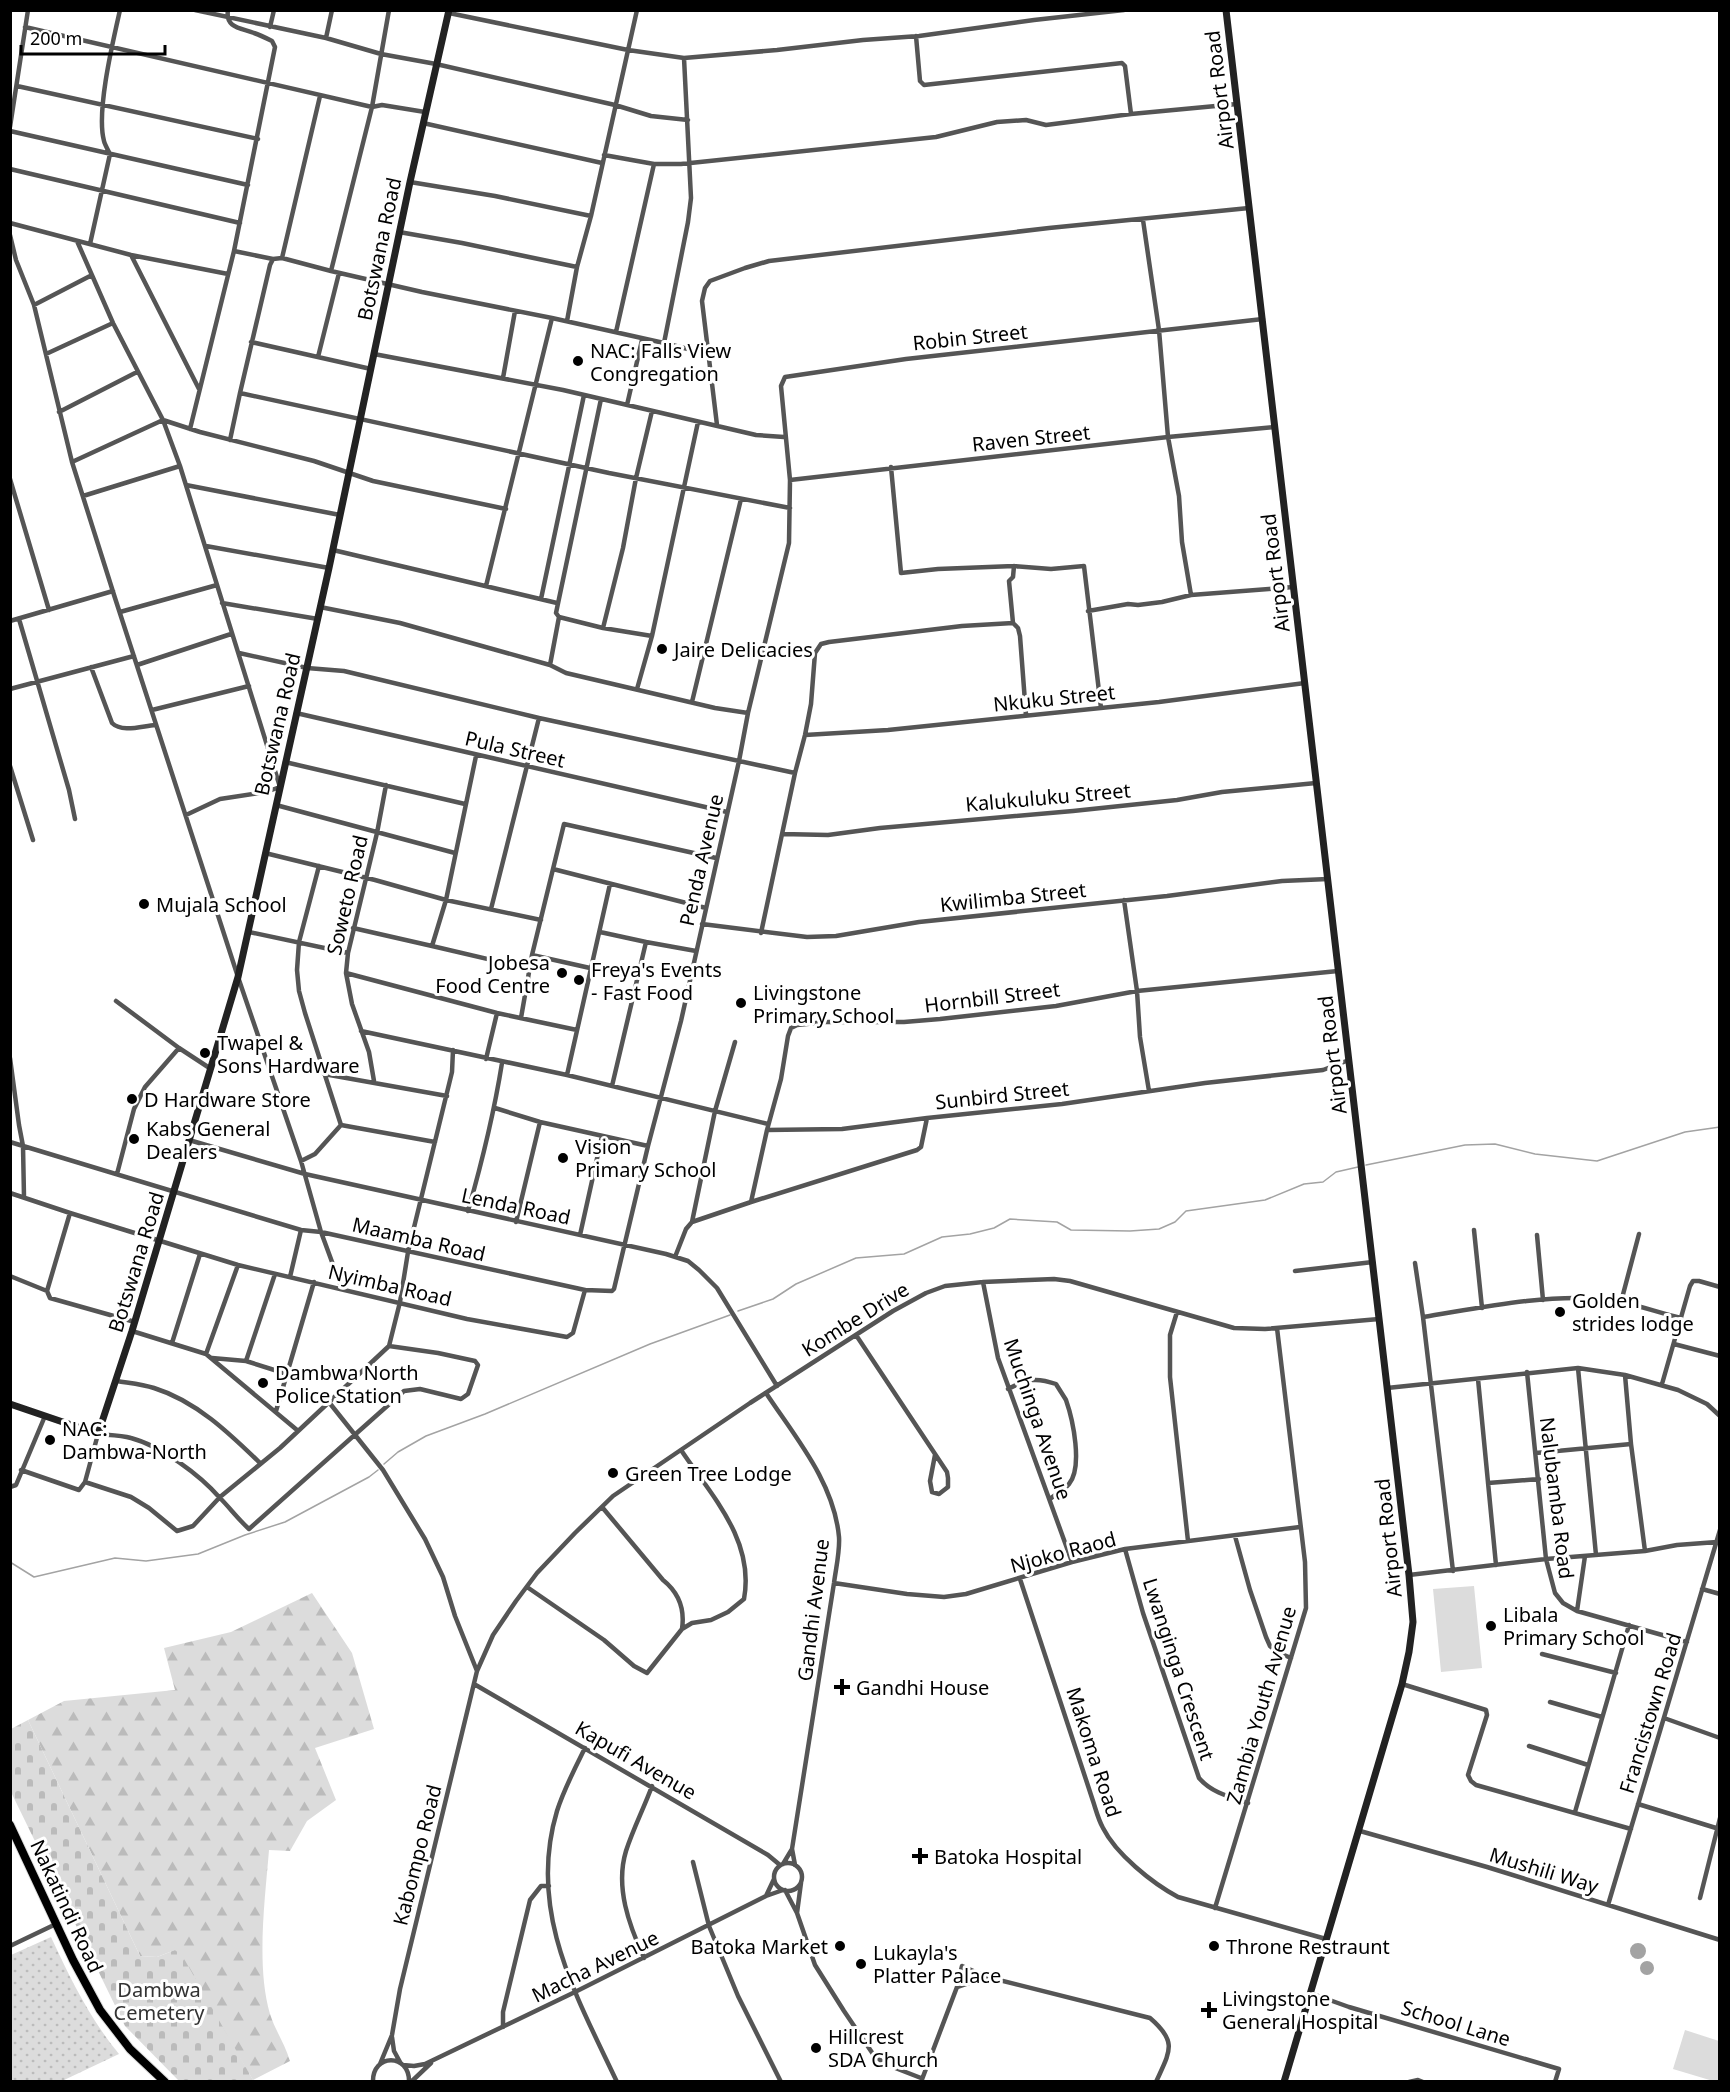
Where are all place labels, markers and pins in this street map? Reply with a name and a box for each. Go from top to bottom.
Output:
place label: NAC: Falls View Congregation [590,337,732,387]
marker: NAC: Falls View Congregation [571,354,585,368]
place label: Jaire Delicacies [672,636,813,663]
marker: Jaire Delicacies [655,642,669,656]
place label: Mujala School [156,891,287,918]
marker: Mujala School [137,897,151,911]
place label: Jobesa Food Centre [435,949,550,999]
place label: Freya's Events - Fast Food [591,956,722,1006]
marker: Jobesa Food Centre [555,966,569,980]
marker: Freya's Events - Fast Food [572,973,586,987]
place label: Livingstone Primary School [753,979,894,1029]
marker: Livingstone Primary School [734,996,748,1010]
place label: Twapel & Sons Hardware [217,1029,360,1079]
marker: Twapel & Sons Hardware [198,1046,212,1060]
place label: D Hardware Store [144,1086,311,1113]
marker: D Hardware Store [125,1092,139,1106]
place label: Kabs General Dealers [146,1115,270,1165]
marker: Kabs General Dealers [127,1132,141,1146]
place label: Vision Primary School [575,1133,716,1183]
marker: Vision Primary School [556,1151,570,1165]
place label: Golden strides lodge [1572,1287,1694,1337]
marker: Golden strides lodge [1553,1305,1567,1319]
place label: Dambwa North Police Station [275,1359,419,1409]
marker: Dambwa North Police Station [256,1376,270,1390]
place label: NAC: Dambwa-North [62,1415,207,1465]
marker: NAC: Dambwa-North [43,1433,57,1447]
place label: Green Tree Lodge [625,1460,792,1487]
marker: Green Tree Lodge [606,1466,620,1480]
place label: Libala Primary School [1503,1601,1644,1651]
marker: Libala Primary School [1484,1619,1498,1633]
place label: Gandhi House [856,1674,989,1701]
marker: Gandhi House [833,1678,851,1696]
place label: Batoka Hospital [934,1843,1082,1870]
marker: Batoka Hospital [911,1847,929,1865]
place label: Batoka Market [691,1933,828,1960]
place label: Throne Restraunt [1226,1933,1390,1960]
marker: Batoka Market [833,1939,847,1953]
place label: Lukayla's Platter Palace [873,1939,1001,1989]
marker: Throne Restraunt [1207,1939,1221,1953]
marker: Lukayla's Platter Palace [854,1957,868,1971]
place label: Livingstone General Hospital [1222,1985,1378,2035]
marker: Livingstone General Hospital [1200,2001,1218,2019]
place label: Hillcrest SDA Church [828,2023,938,2073]
marker: Hillcrest SDA Church [809,2041,823,2055]

